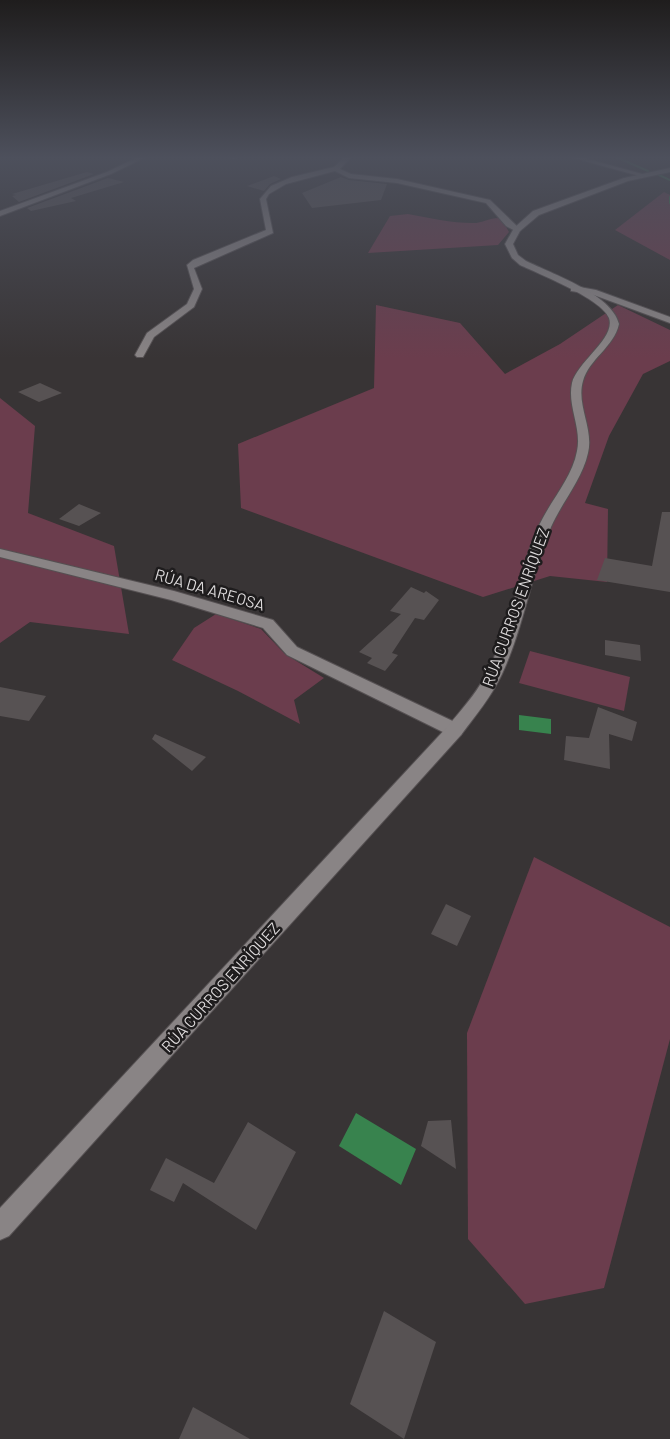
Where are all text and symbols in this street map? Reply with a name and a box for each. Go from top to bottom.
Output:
street label: RÚA CURROS ENRÍQUEZ [477,525,553,689]
street label: RÚA DA AREOSA [153,564,267,614]
street label: RÚA CURROS ENRÍQUEZ [157,918,283,1056]

